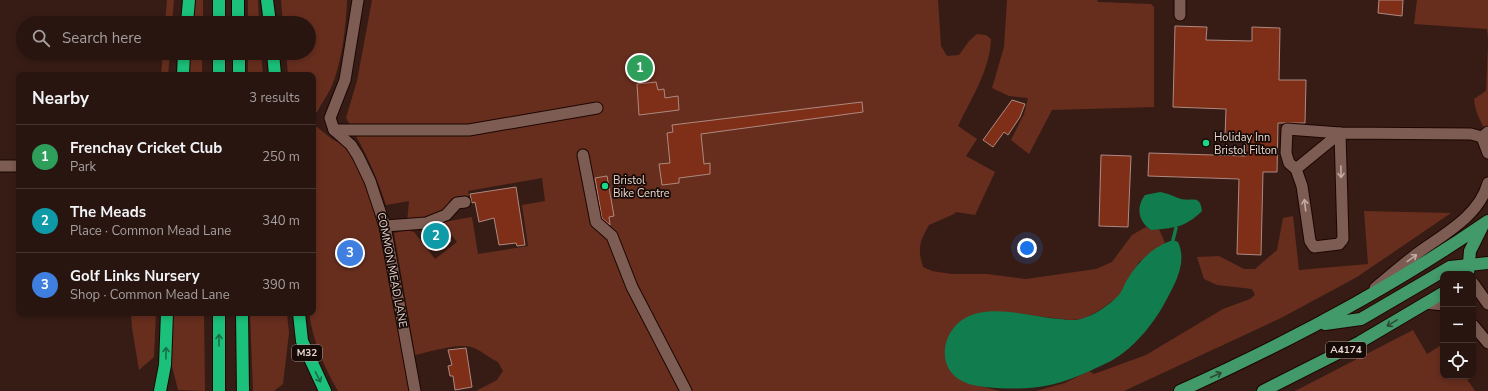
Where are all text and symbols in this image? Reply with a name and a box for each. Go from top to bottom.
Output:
search box [16,16,316,60]
icon: search [30,27,52,49]
text: Search here [62,28,142,48]
pin: 1 [627,53,653,83]
text: Nearby [32,87,89,110]
text: 3 results [249,89,300,107]
place label: Holiday Inn Bristol Filton [1214,130,1277,158]
text: Frenchay Cricket Club [70,138,222,158]
marker: Holiday Inn Bristol Filton [1201,138,1211,148]
text: 1 [41,148,49,166]
text: 250 m [262,148,300,166]
text: Park [70,158,96,176]
one-way arrow [1337,165,1345,178]
place label: Bristol Bike Centre [613,173,670,201]
marker: Bristol Bike Centre [600,181,610,191]
one-way arrow [1301,198,1309,211]
text: The Meads [70,202,146,222]
street label: COMMON MEAD LANE [373,211,411,329]
text: 2 [41,212,49,230]
text: 340 m [262,212,300,230]
pin: 2 [423,221,449,251]
text: Place · Common Mead Lane [70,222,231,240]
pin: 3 [337,238,363,268]
your location [1017,238,1037,258]
one-way arrow [1406,254,1417,262]
text: Golf Links Nursery [70,266,200,286]
map controls [1440,271,1476,379]
button: + [1440,271,1476,307]
text: 3 [41,276,49,294]
text: 390 m [262,276,300,294]
text: Shop · Common Mead Lane [70,286,230,304]
button: − [1440,307,1476,343]
one-way arrow [1386,320,1398,328]
one-way arrow [215,334,223,347]
road number: A4174 [1326,342,1366,358]
button: locate [1440,343,1476,379]
road number: M32 [292,345,322,361]
one-way arrow [162,347,170,360]
one-way arrow [314,370,322,382]
one-way arrow [1210,371,1222,378]

